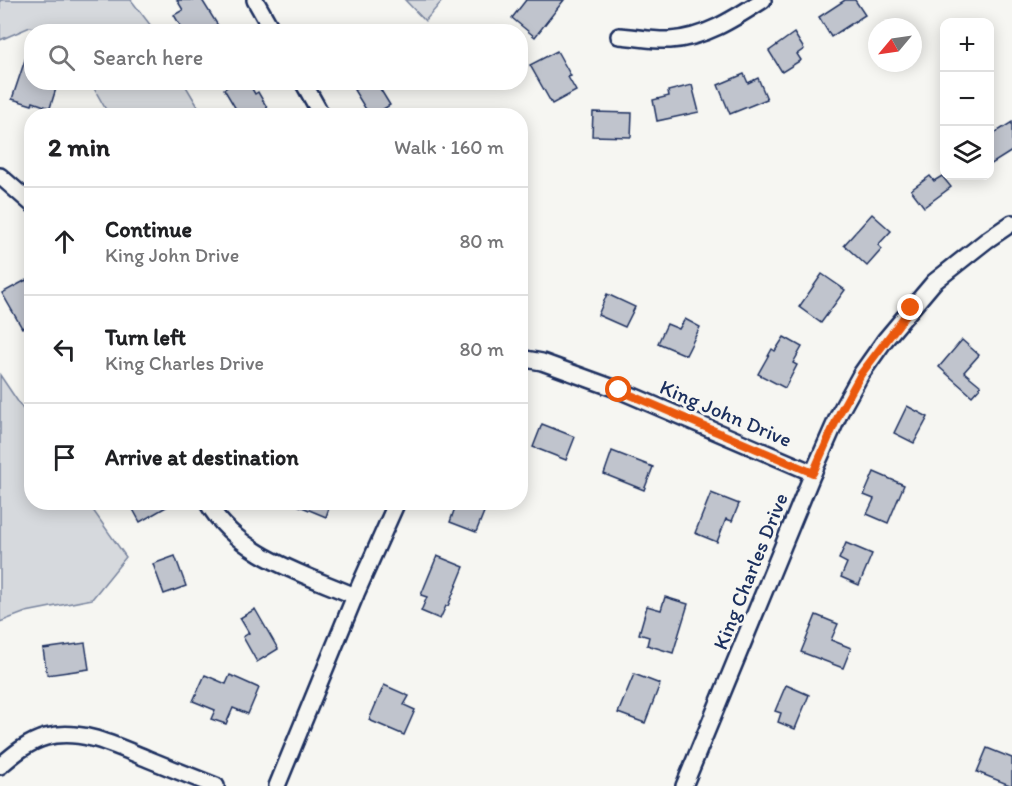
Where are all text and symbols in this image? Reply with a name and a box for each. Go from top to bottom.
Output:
north arrow [868,18,922,72]
map controls [940,18,994,180]
button: + [940,18,994,72]
search box [24,24,528,90]
icon: search [45,41,78,74]
text: Search here [93,44,203,71]
button: − [940,72,994,126]
button: layers [940,126,994,180]
text: 2 min [48,131,110,163]
text: Walk · 160 m [394,135,504,159]
text: Continue [105,216,192,243]
icon: ahead [48,225,81,258]
text: 80 m [459,229,504,253]
text: King John Drive [105,243,239,267]
route end [897,294,923,320]
text: Turn left [105,324,186,351]
icon: left [48,333,81,366]
text: 80 m [459,337,504,361]
text: King Charles Drive [105,351,264,375]
street label: King John Drive [656,374,796,452]
route start [605,376,631,402]
icon: arrive [48,441,81,474]
text: Arrive at destination [105,444,299,471]
street label: King Charles Drive [707,489,793,653]

